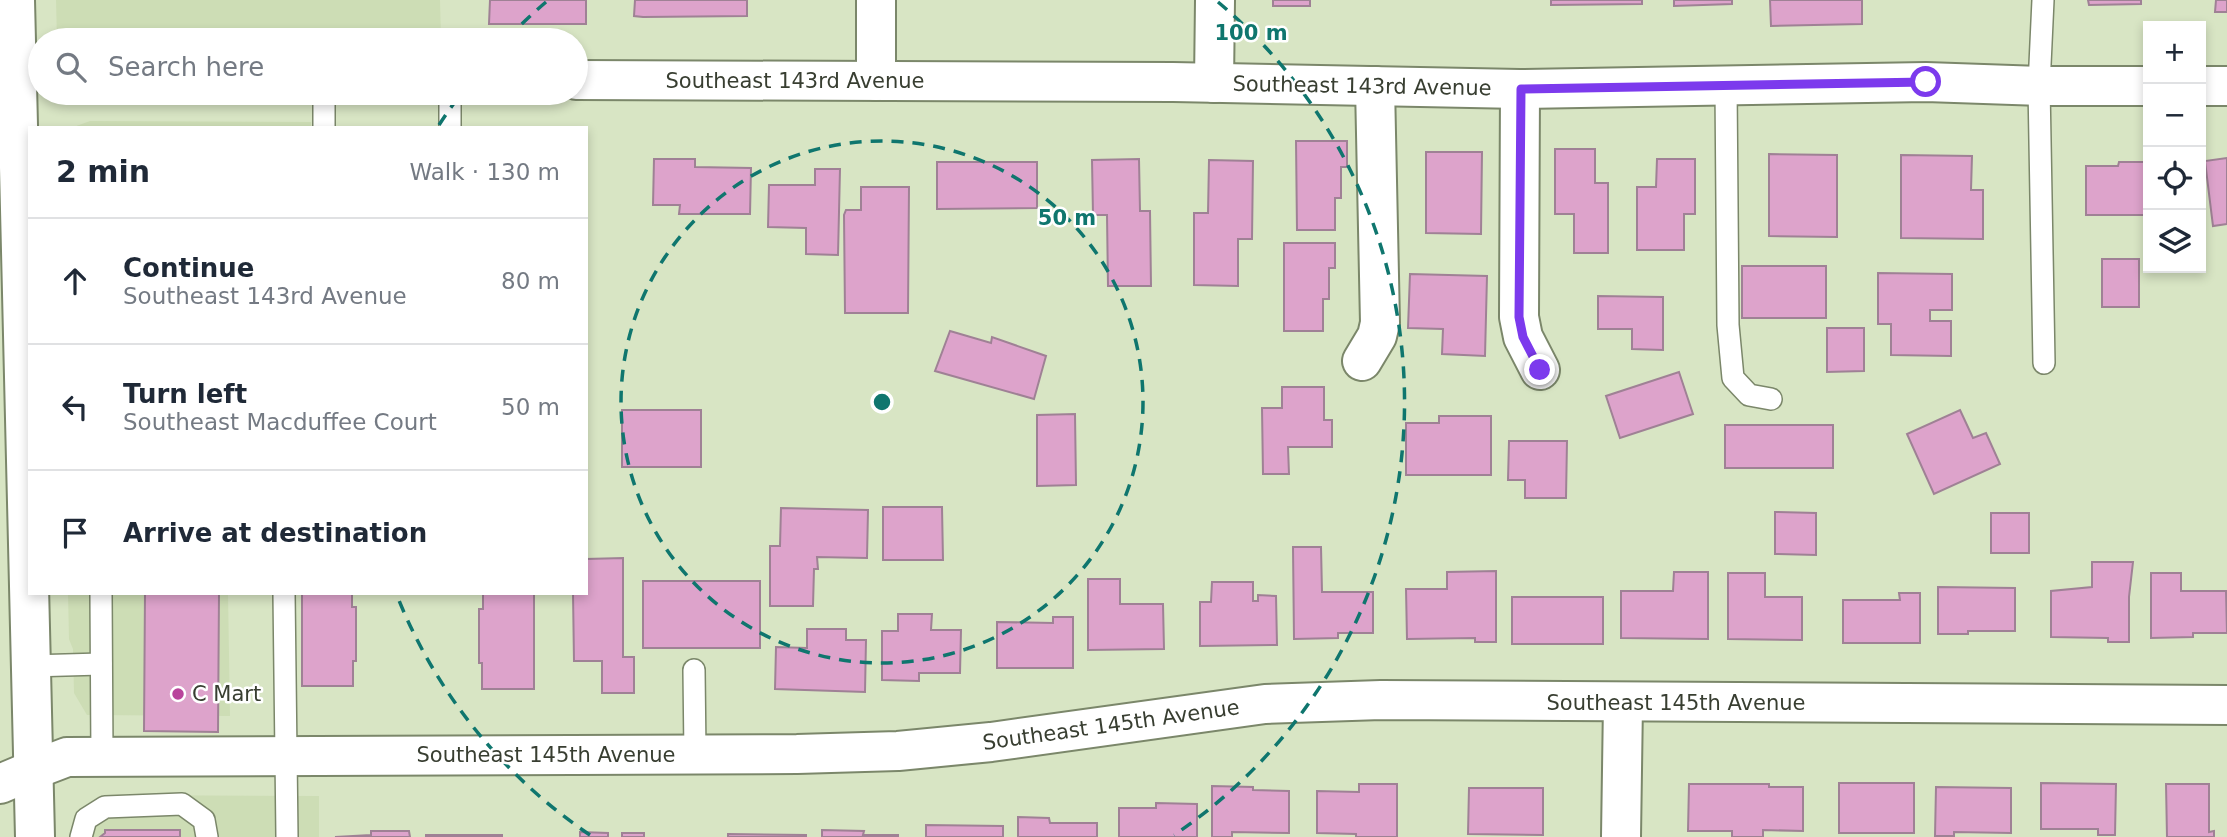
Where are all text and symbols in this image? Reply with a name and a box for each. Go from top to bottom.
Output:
text: 100 m [1214,21,1288,45]
map controls [2143,21,2206,273]
button: + [2143,21,2206,84]
search box [28,28,588,105]
icon: search [52,48,90,86]
text: Search here [108,52,264,82]
route start [1910,66,1941,97]
street label: Southeast 143rd Avenue [665,69,925,93]
street label: Southeast 143rd Avenue [1232,72,1492,100]
button: − [2143,84,2206,147]
button: locate [2143,147,2206,210]
text: 2 min [56,154,150,189]
text: Walk · 130 m [409,159,560,185]
text: 50 m [1038,206,1096,230]
button: layers [2143,210,2206,273]
text: Continue [123,253,254,283]
icon: ahead [56,262,94,300]
text: 80 m [501,268,560,294]
text: Southeast 143rd Avenue [123,283,407,309]
route end [1524,354,1555,385]
text: Turn left [123,379,247,409]
icon: left [56,388,94,426]
centre of rings [870,390,894,414]
text: 50 m [501,394,560,420]
text: Southeast Macduffee Court [123,409,437,435]
icon: arrive [56,514,94,552]
text: Arrive at destination [123,518,427,548]
place label: C Mart [192,682,261,706]
marker: C Mart [170,686,186,702]
street label: Southeast 145th Avenue [1547,691,1806,715]
street label: Southeast 145th Avenue [981,695,1241,755]
street label: Southeast 145th Avenue [417,743,676,767]

